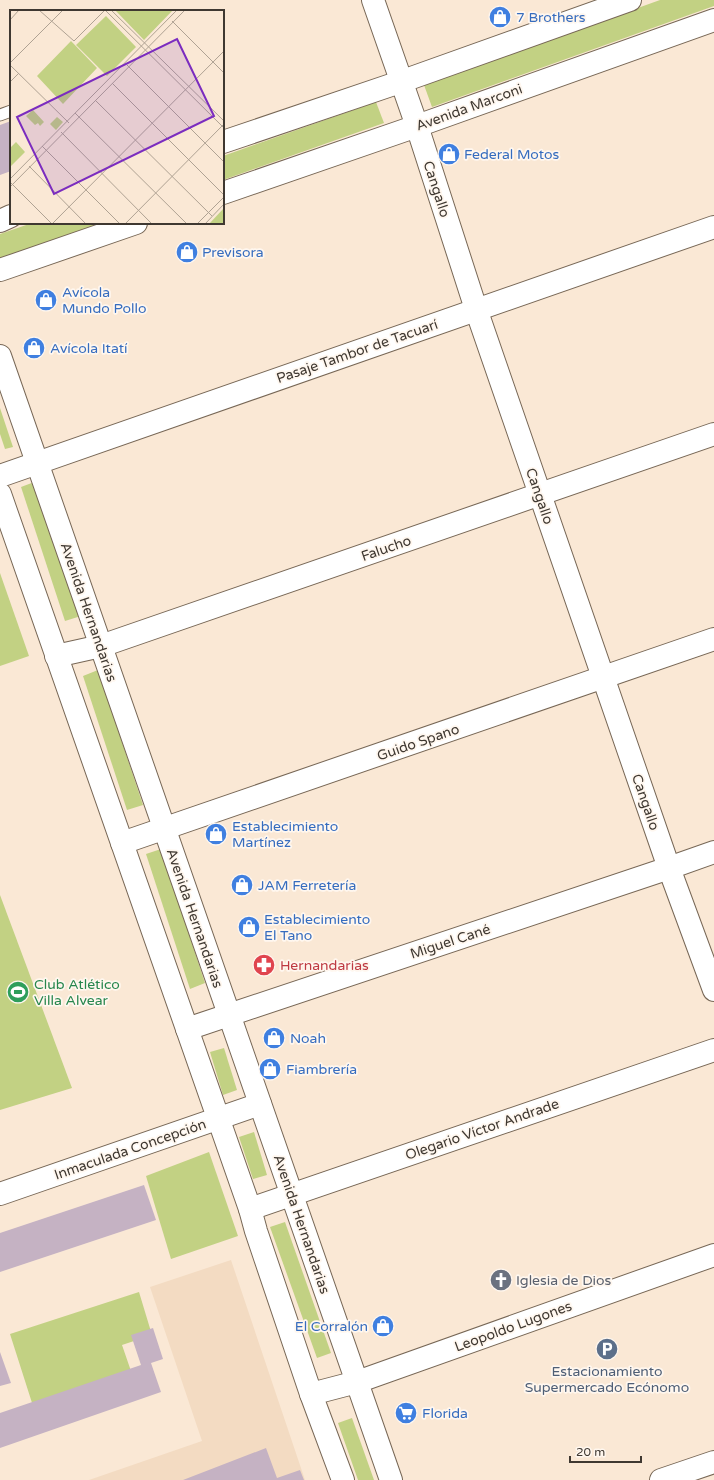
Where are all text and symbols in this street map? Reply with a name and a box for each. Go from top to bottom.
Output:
shop icon: 7 Brothers [487,4,513,30]
place label: 7 Brothers [516,9,586,26]
inset map [10,10,224,224]
street label: Avenida Marconi [414,80,525,135]
shop icon: Federal Motos [436,141,462,167]
place label: Federal Motos [464,146,560,163]
street label: Cangallo [419,159,454,220]
shop icon: Previsora [174,239,200,265]
place label: Previsora [202,244,264,261]
place label: Avícola Mundo Pollo [62,284,147,317]
shop icon: Avícola Mundo Pollo [33,287,59,313]
street label: Pasaje Tambor de Tacuarí [274,316,441,387]
shop icon: Avícola Itatí [21,335,47,361]
place label: Avícola Itatí [50,340,128,357]
street label: Cangallo [522,466,557,526]
street label: Falucho [359,532,413,565]
street label: Avenida Hernandarias [57,540,120,684]
street label: Guido Spano [375,720,462,764]
street label: Cangallo [628,772,663,832]
place label: Establecimiento Martínez [232,818,338,851]
shop icon: Establecimiento Martínez [203,821,229,847]
street label: Avenida Hernandarias [163,846,226,990]
shop icon: JAM Ferretería [229,872,255,898]
place label: JAM Ferretería [258,877,356,894]
place label: Establecimiento El Tano [264,911,370,944]
shop icon: Establecimiento El Tano [236,914,262,940]
street label: Miguel Cané [408,920,492,962]
pharmacy icon: Hernandarias [251,952,277,978]
place label: Hernandarias [280,957,369,974]
place label: Club Atlético Villa Alvear [34,976,120,1009]
sports icon: Club Atlético Villa Alvear [5,979,31,1005]
shop icon: Noah [261,1025,287,1051]
place label: Noah [290,1030,326,1047]
shop icon: Fiambrería [257,1056,283,1082]
place label: Fiambrería [286,1061,357,1078]
street label: Olegario Víctor Andrade [403,1095,561,1164]
street label: Inmaculada Concepción [52,1115,208,1183]
street label: Avenida Hernandarias [270,1152,333,1296]
church icon: Iglesia de Dios [488,1267,514,1293]
place label: Iglesia de Dios [516,1272,612,1289]
street label: Leopoldo Lugones [452,1297,574,1356]
shop icon: El Corralón [370,1313,396,1339]
place label: El Corralón [295,1318,368,1335]
parking icon: Estacionamiento Supermercado Ecónomo [594,1336,620,1362]
place label: Estacionamiento Supermercado Ecónomo [525,1363,689,1396]
supermarket icon: Florida [393,1400,419,1426]
place label: Florida [422,1405,468,1422]
scale bar [570,1438,641,1464]
text: 20 m [576,1445,605,1459]

